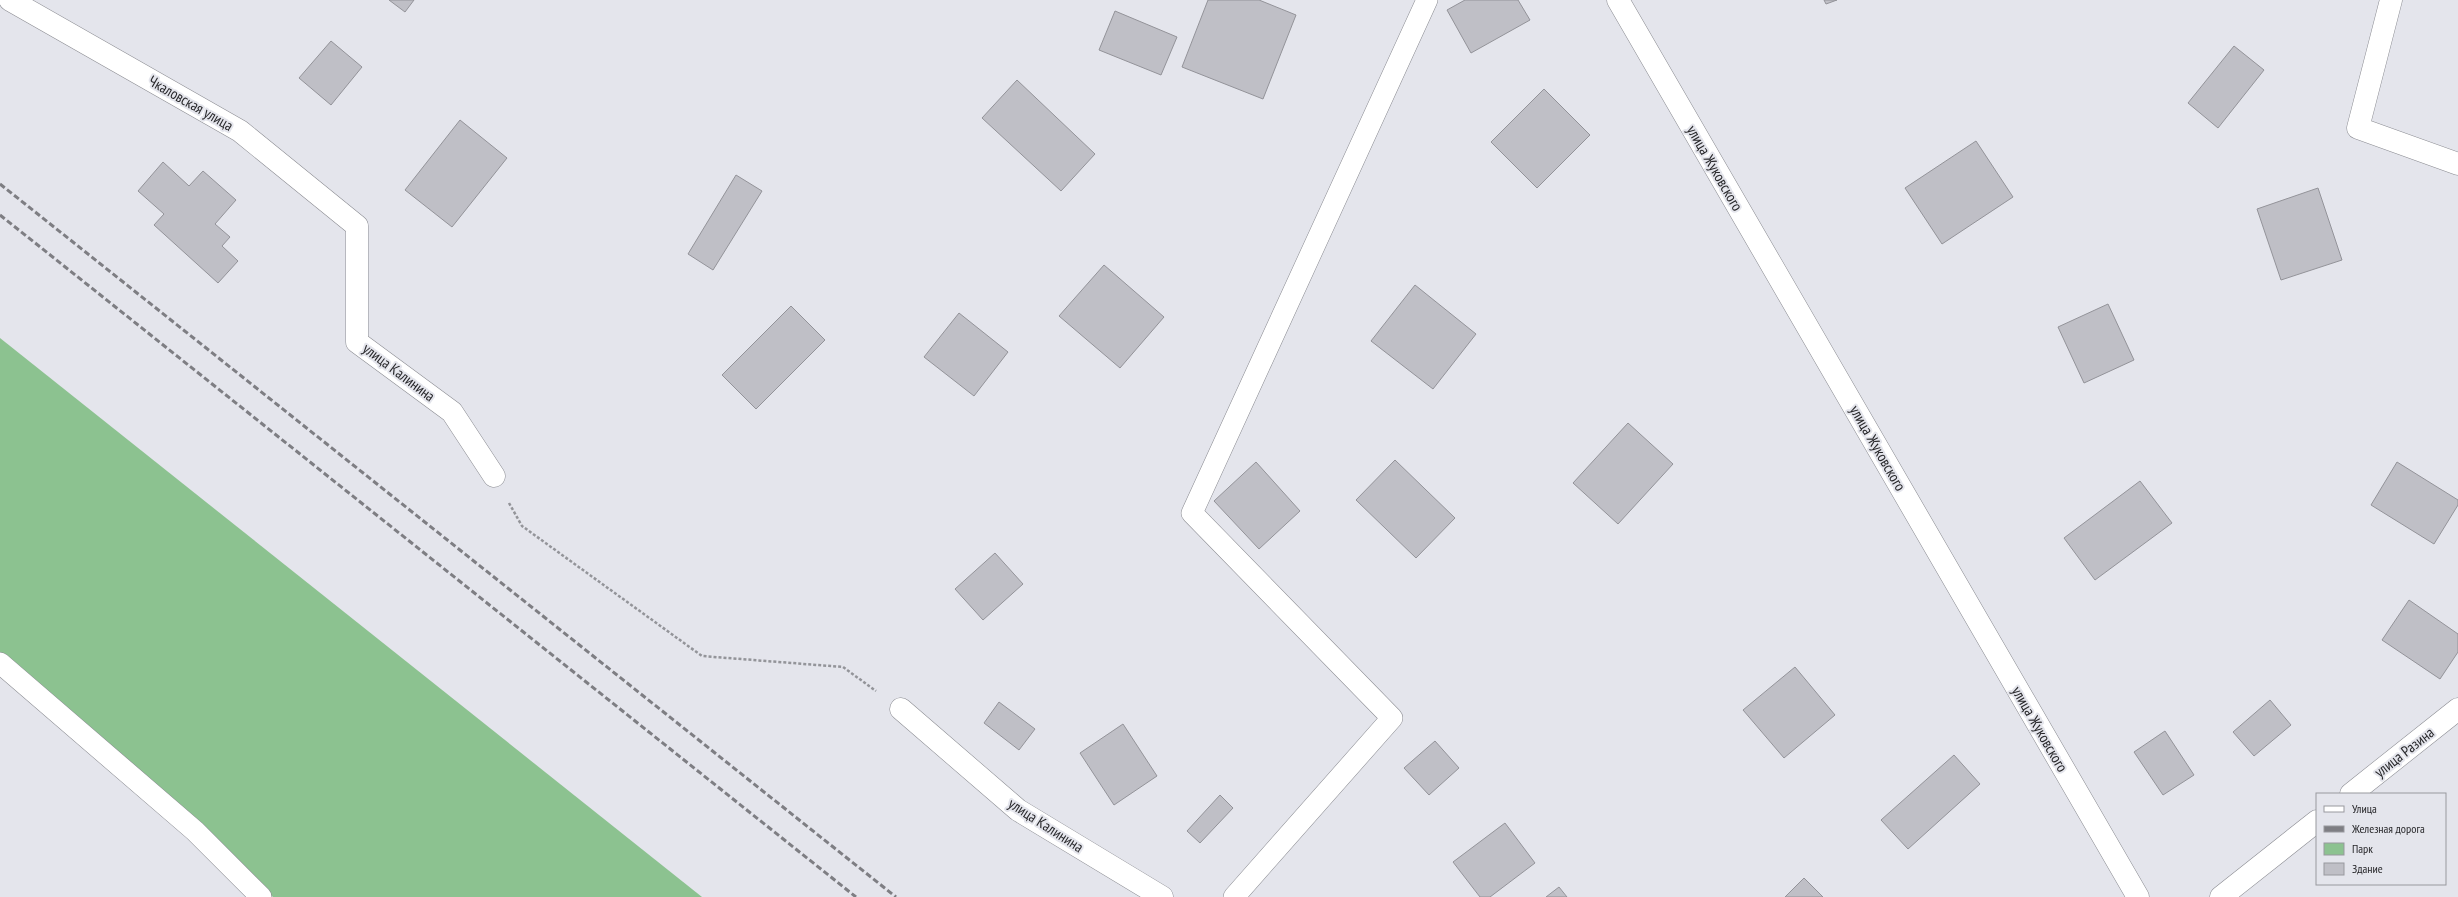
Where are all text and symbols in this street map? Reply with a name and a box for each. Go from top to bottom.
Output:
street label: Чкаловская улица [145,71,237,135]
street label: улица Жуковского [1683,122,1747,214]
street label: улица Калинина [359,339,439,405]
street label: улица Жуковского [1846,402,1910,494]
street label: улица Жуковского [2008,683,2072,775]
street label: улица Разина [2370,723,2438,781]
legend [2316,793,2446,885]
street label: улица Калинина [1005,794,1087,856]
text: Улица [2352,801,2377,816]
text: Железная дорога [2351,821,2425,836]
text: Парк [2352,841,2373,856]
text: Здание [2352,861,2383,876]

